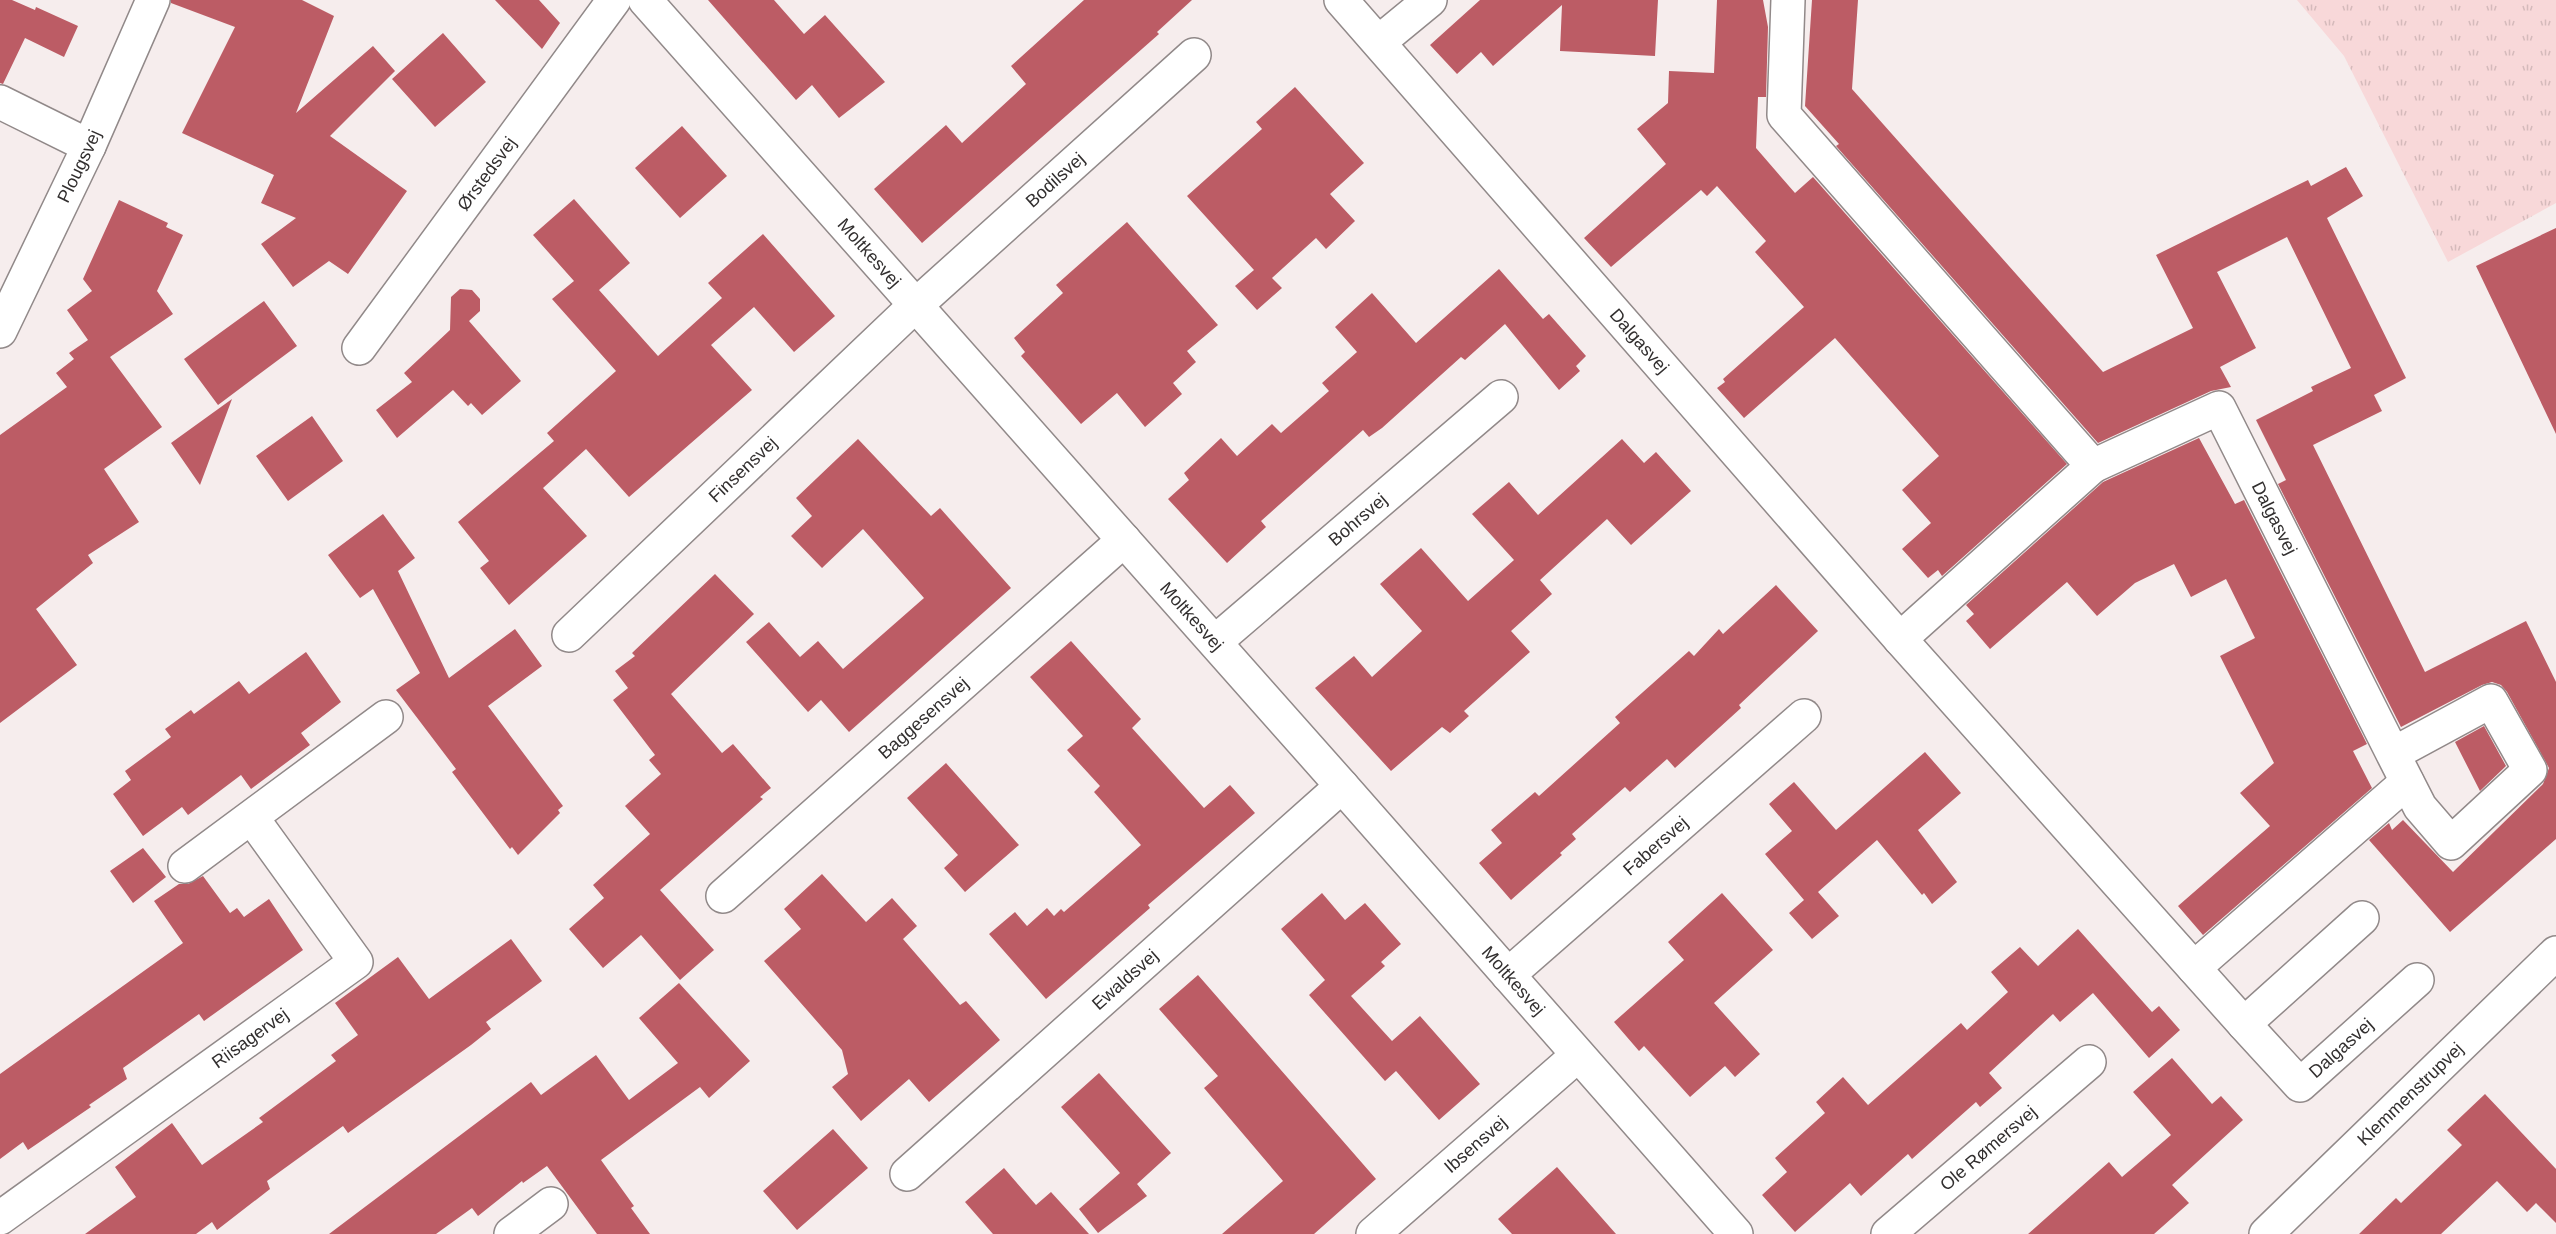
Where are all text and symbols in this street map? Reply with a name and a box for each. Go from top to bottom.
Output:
street label: Plougsvej [53,127,105,206]
street label: Ørstedsvej [453,133,520,214]
street label: Bodilsvej [1022,148,1089,211]
street label: Moltkesvej [834,214,905,291]
street label: Dalgasvej [1606,305,1673,377]
street label: Finsensvej [705,433,781,506]
street label: Dalgasvej [2248,478,2301,558]
street label: Bohrsvej [1325,489,1391,550]
street label: Moltkesvej [1156,578,1227,655]
street label: Baggesensvej [874,673,972,763]
street label: Fabersvej [1619,812,1692,879]
street label: Moltkesvej [1478,942,1549,1019]
street label: Ewaldsvej [1088,945,1162,1014]
street label: Riisagervej [208,1004,292,1072]
street label: Dalgasvej [2305,1014,2377,1082]
street label: Klemmenstrupvej [2353,1039,2467,1150]
street label: Ole Rømersvej [1936,1102,2040,1195]
street label: Ibsensvej [1440,1112,1511,1177]

